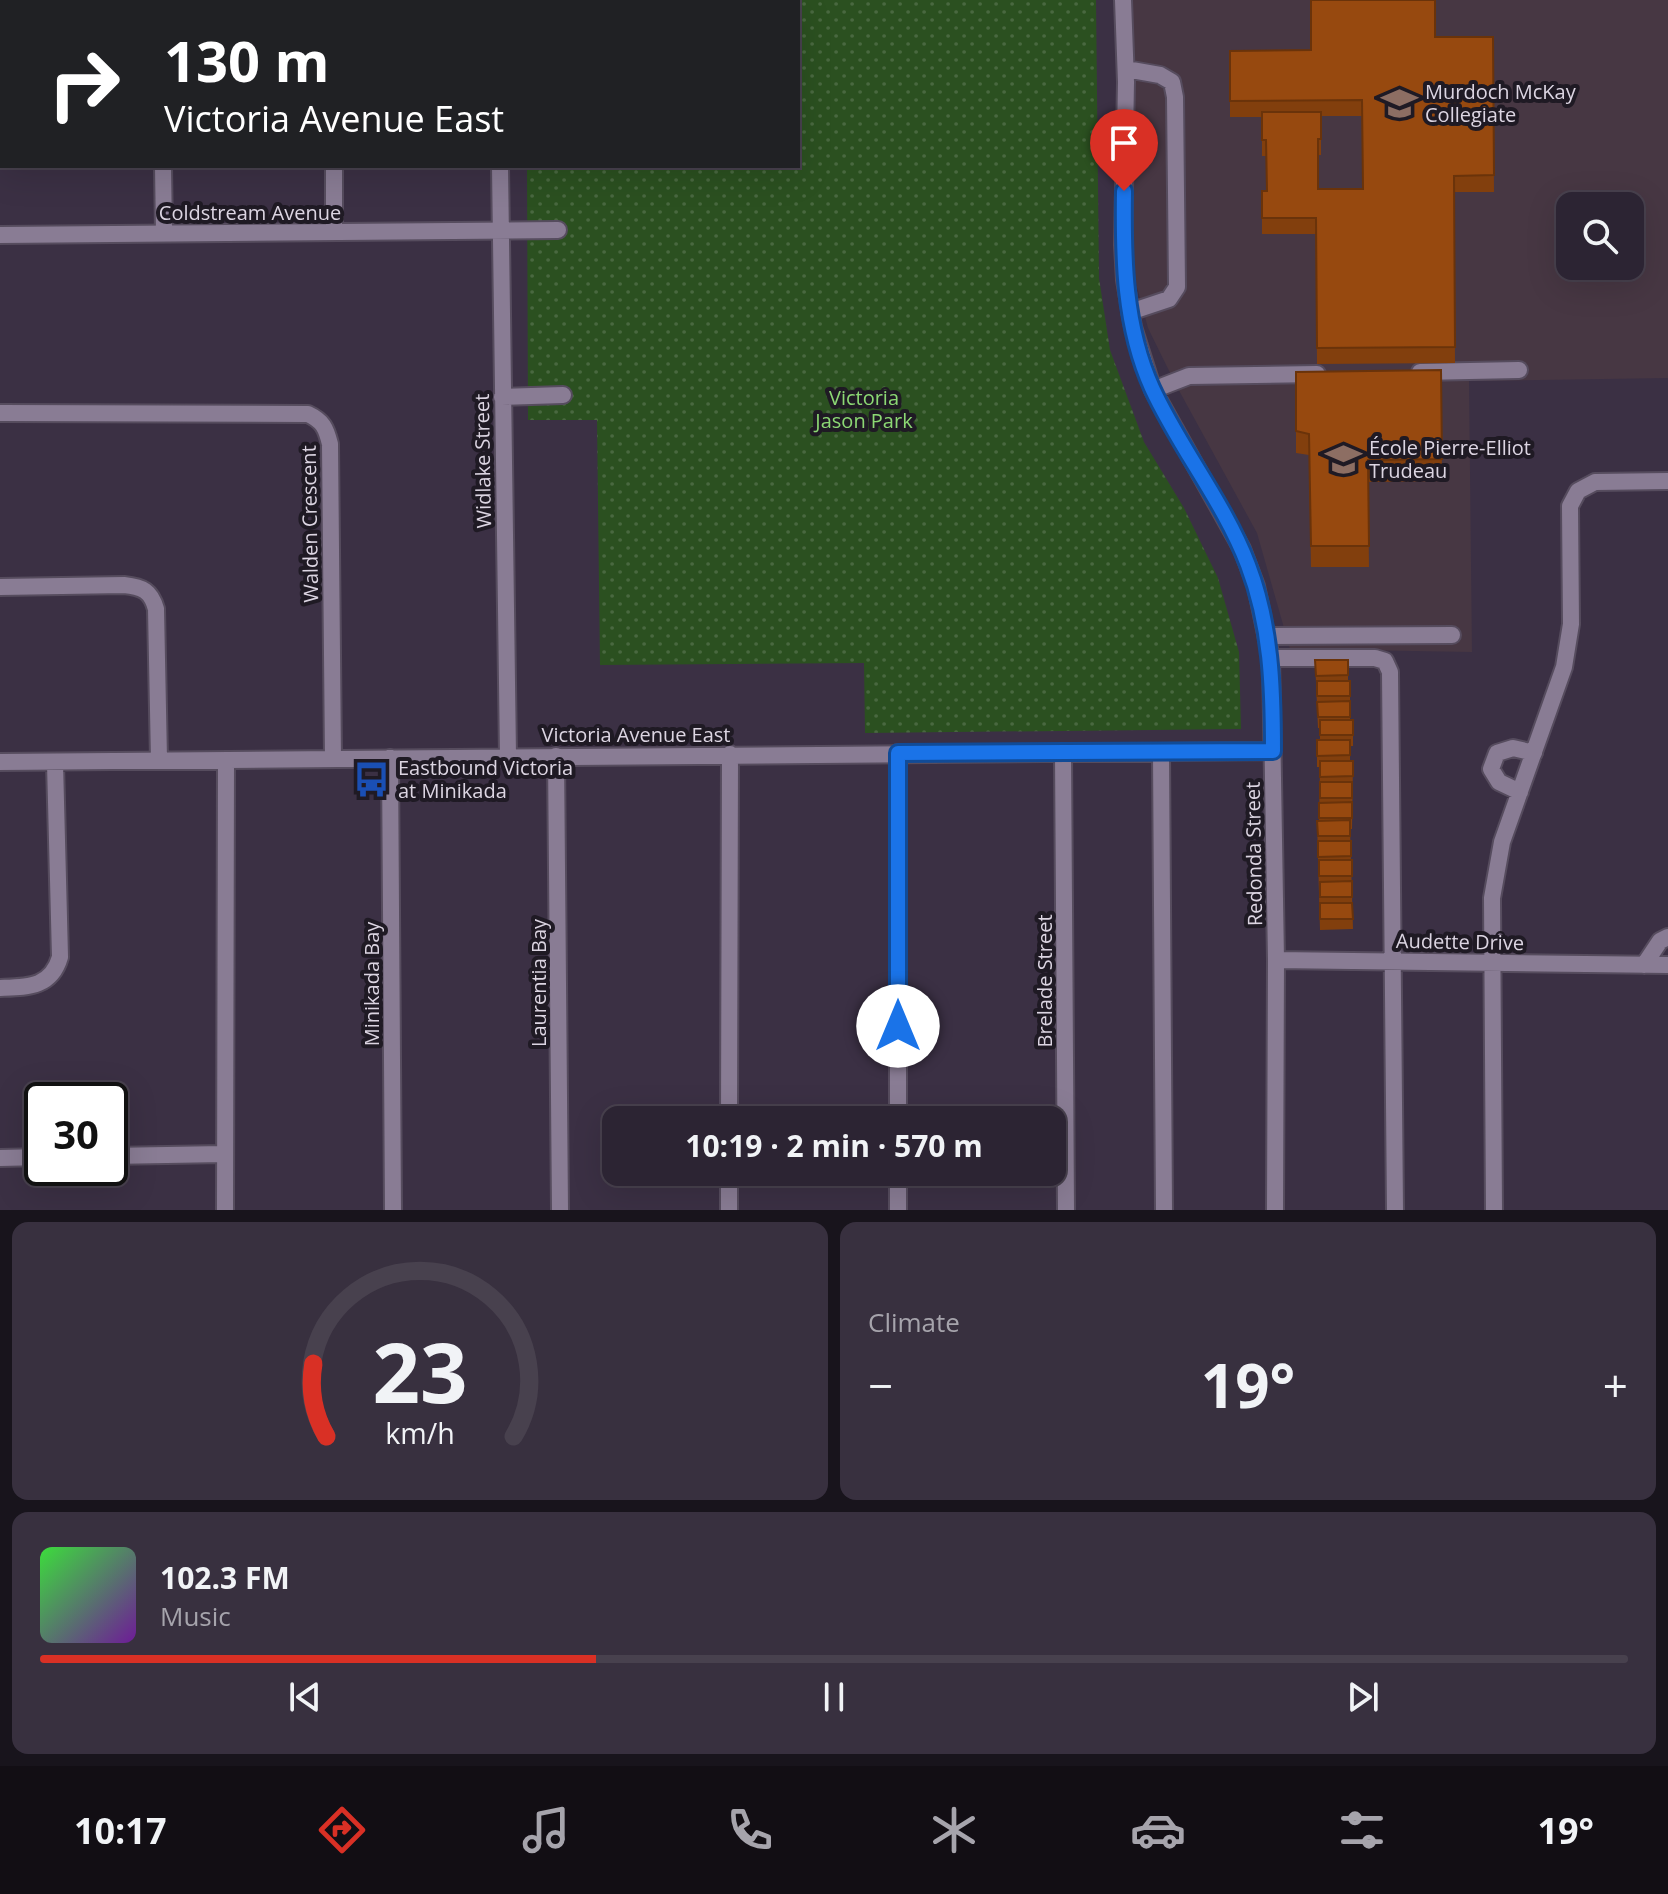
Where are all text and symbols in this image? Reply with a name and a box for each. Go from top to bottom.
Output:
text: 130 m [164,22,330,98]
icon: right [32,32,136,136]
place label: Murdoch McKay Collegiate [1425,78,1577,128]
school or university icon: Murdoch McKay Collegiate [1380,84,1418,122]
text: Victoria Avenue East [164,94,504,143]
pin [1090,109,1158,191]
icon: arrive [1102,121,1146,165]
map controls [1556,192,1644,280]
button: search [1556,192,1644,280]
street label: Coldstream Avenue [159,199,341,226]
park label: Victoria Jason Park [813,384,913,434]
street label: Widlake Street [468,393,497,529]
place label: École Pierre-Elliot Trudeau [1369,434,1531,484]
school or university icon: École Pierre-Elliot Trudeau [1324,440,1362,478]
street label: Walden Crescent [295,445,324,603]
street label: Victoria Avenue East [542,721,730,748]
place label: Eastbound Victoria at Minikada [398,754,573,804]
bus stop icon: Eastbound Victoria at Minikada [353,761,391,799]
street label: Redonda Street [1239,782,1268,926]
street label: Brelade Street [1031,914,1058,1048]
street label: Laurentia Bay [525,918,552,1047]
street label: Minikada Bay [358,921,385,1046]
street label: Audette Drive [1396,927,1524,956]
position arrow [856,984,940,1068]
speed limit sign: 30 [24,1082,128,1186]
text: 10:19 · 2 min · 570 m [685,1125,983,1166]
text: Climate [868,1304,960,1340]
text: 23 [372,1314,468,1427]
text: 19° [1201,1344,1295,1426]
text: − [868,1355,893,1415]
text: + [1603,1355,1628,1415]
text: km/h [385,1413,455,1452]
text: 102.3 FM [160,1557,290,1598]
text: Music [160,1598,231,1634]
icon: previous [283,1675,327,1719]
icon: pause [812,1675,856,1719]
icon: next [1341,1675,1385,1719]
icon: directions [314,1802,370,1858]
icon: music [518,1802,574,1858]
icon: phone [722,1802,778,1858]
icon: climate [926,1802,982,1858]
icon: car [1130,1802,1186,1858]
icon: filters [1334,1802,1390,1858]
text: 10:17 [74,1806,167,1855]
text: 19° [1537,1806,1594,1855]

